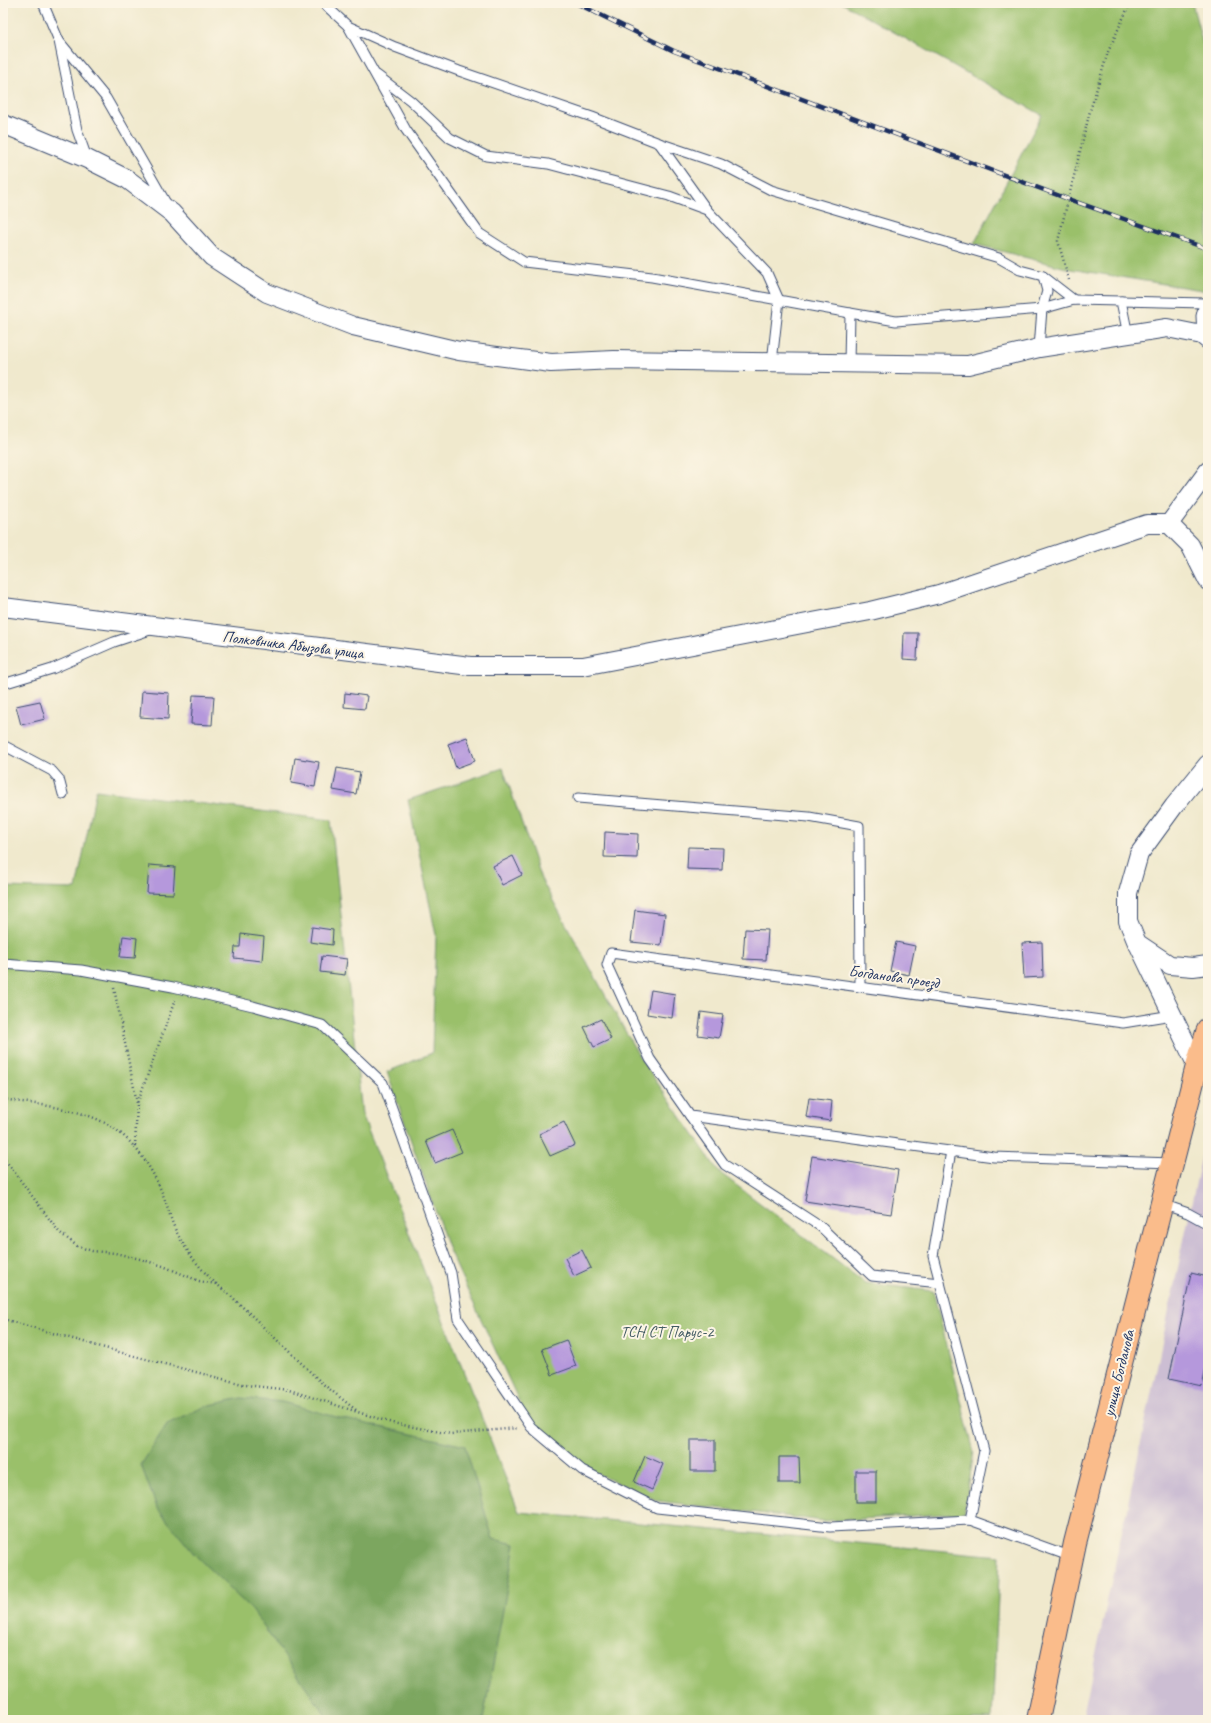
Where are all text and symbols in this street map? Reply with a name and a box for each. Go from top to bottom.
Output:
street label: Полковника Абызова улица [221,626,366,664]
street label: Богданова проезд [848,961,942,993]
park label: ТСН СТ Парус-2 [620,1322,715,1342]
street label: улица Богданова [1098,1327,1140,1420]

